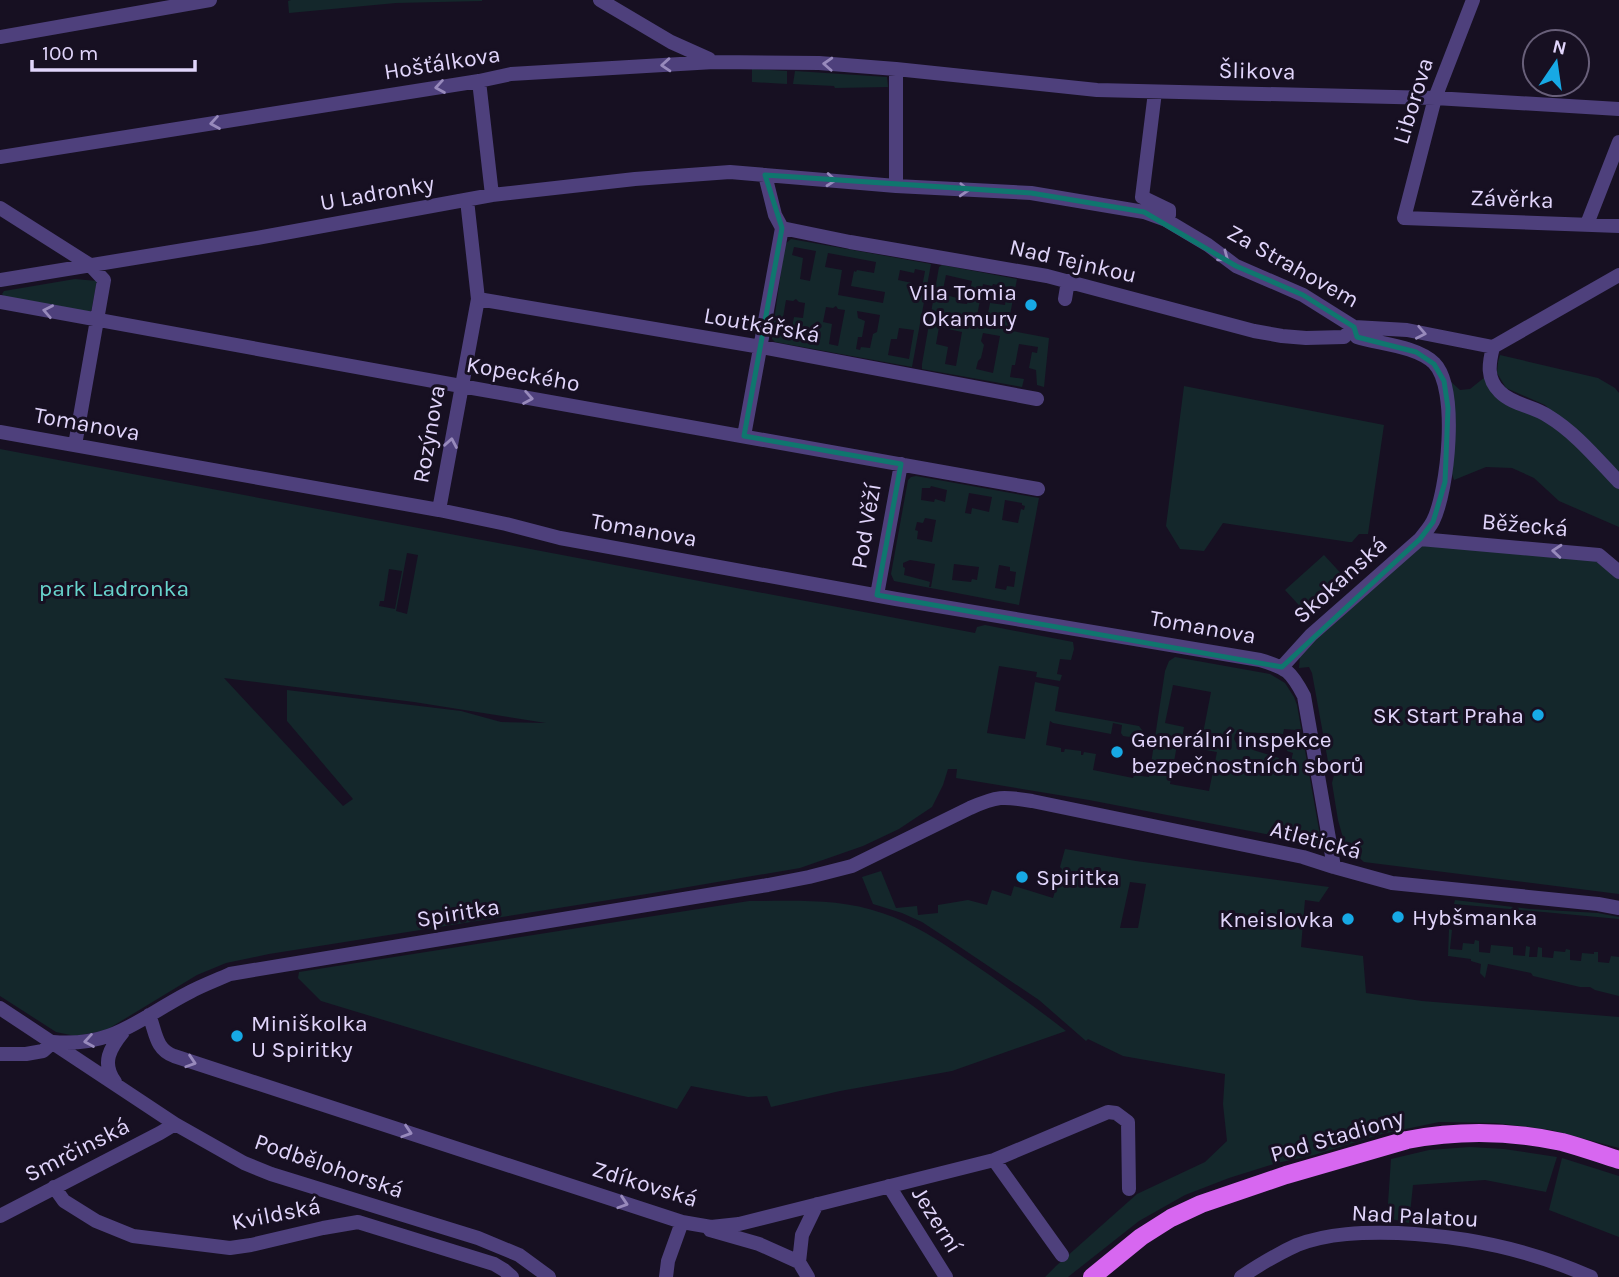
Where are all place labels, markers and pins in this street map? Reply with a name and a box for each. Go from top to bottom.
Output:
place label: Vila Tomia Okamury [909,279,1017,332]
marker: Vila Tomia Okamury [1023,297,1039,313]
place label: SK Start Praha [1373,702,1524,729]
marker: SK Start Praha [1530,707,1546,723]
place label: Generální inspekce bezpečnostních sborů [1131,726,1364,779]
marker: Generální inspekce bezpečnostních sborů [1109,744,1125,760]
place label: Spiritka [1036,864,1120,891]
marker: Spiritka [1014,869,1030,885]
place label: Hybšmanka [1412,904,1537,931]
place label: Kneislovka [1219,906,1334,933]
marker: Hybšmanka [1390,909,1406,925]
marker: Kneislovka [1340,911,1356,927]
place label: Miniškolka U Spiritky [251,1010,368,1063]
marker: Miniškolka U Spiritky [229,1028,245,1044]

